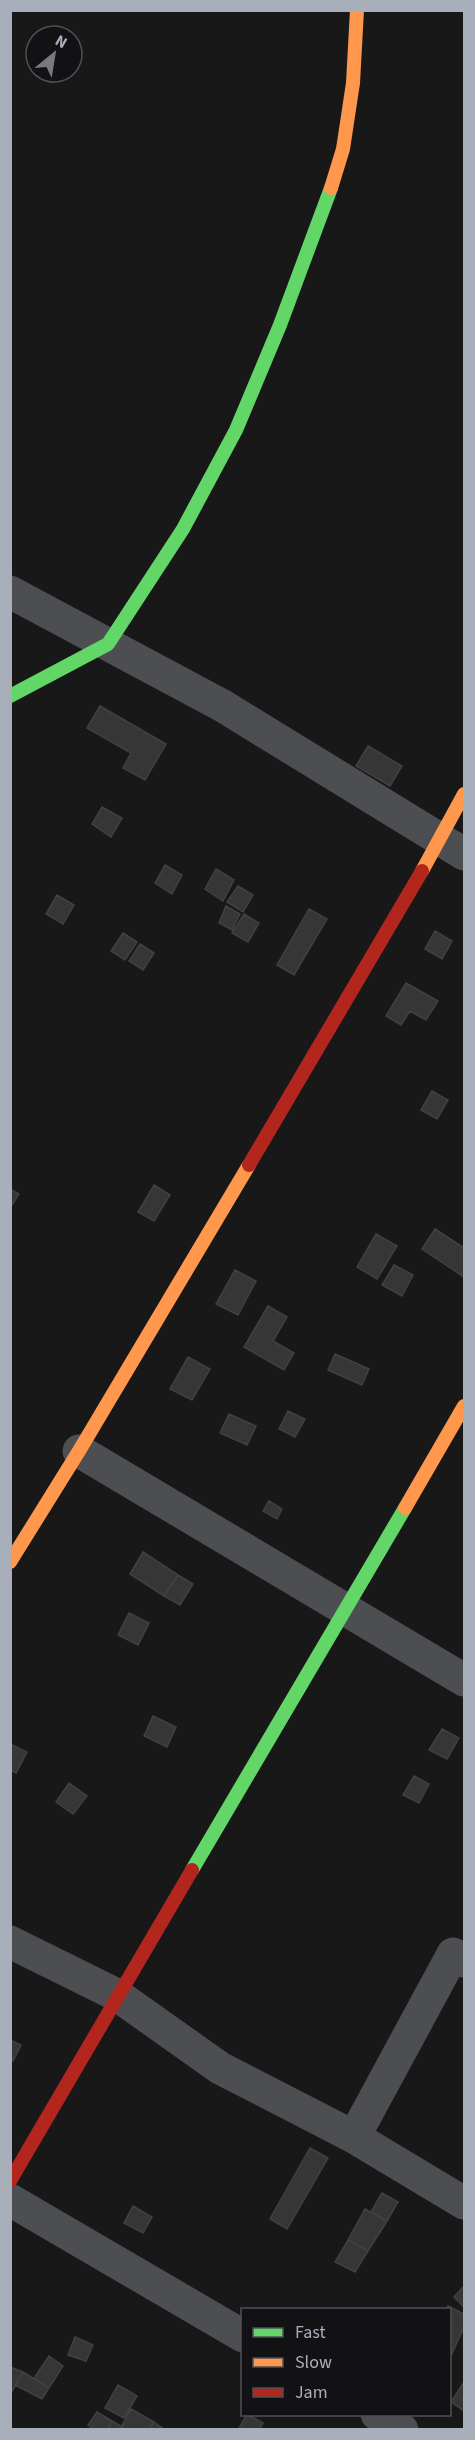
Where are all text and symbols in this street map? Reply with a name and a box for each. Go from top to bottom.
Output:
north arrow [24,24,84,84]
text: N [51,30,71,54]
legend [241,2308,451,2416]
text: Fast [295,2320,326,2345]
text: Slow [295,2350,332,2375]
text: Jam [295,2380,328,2405]

